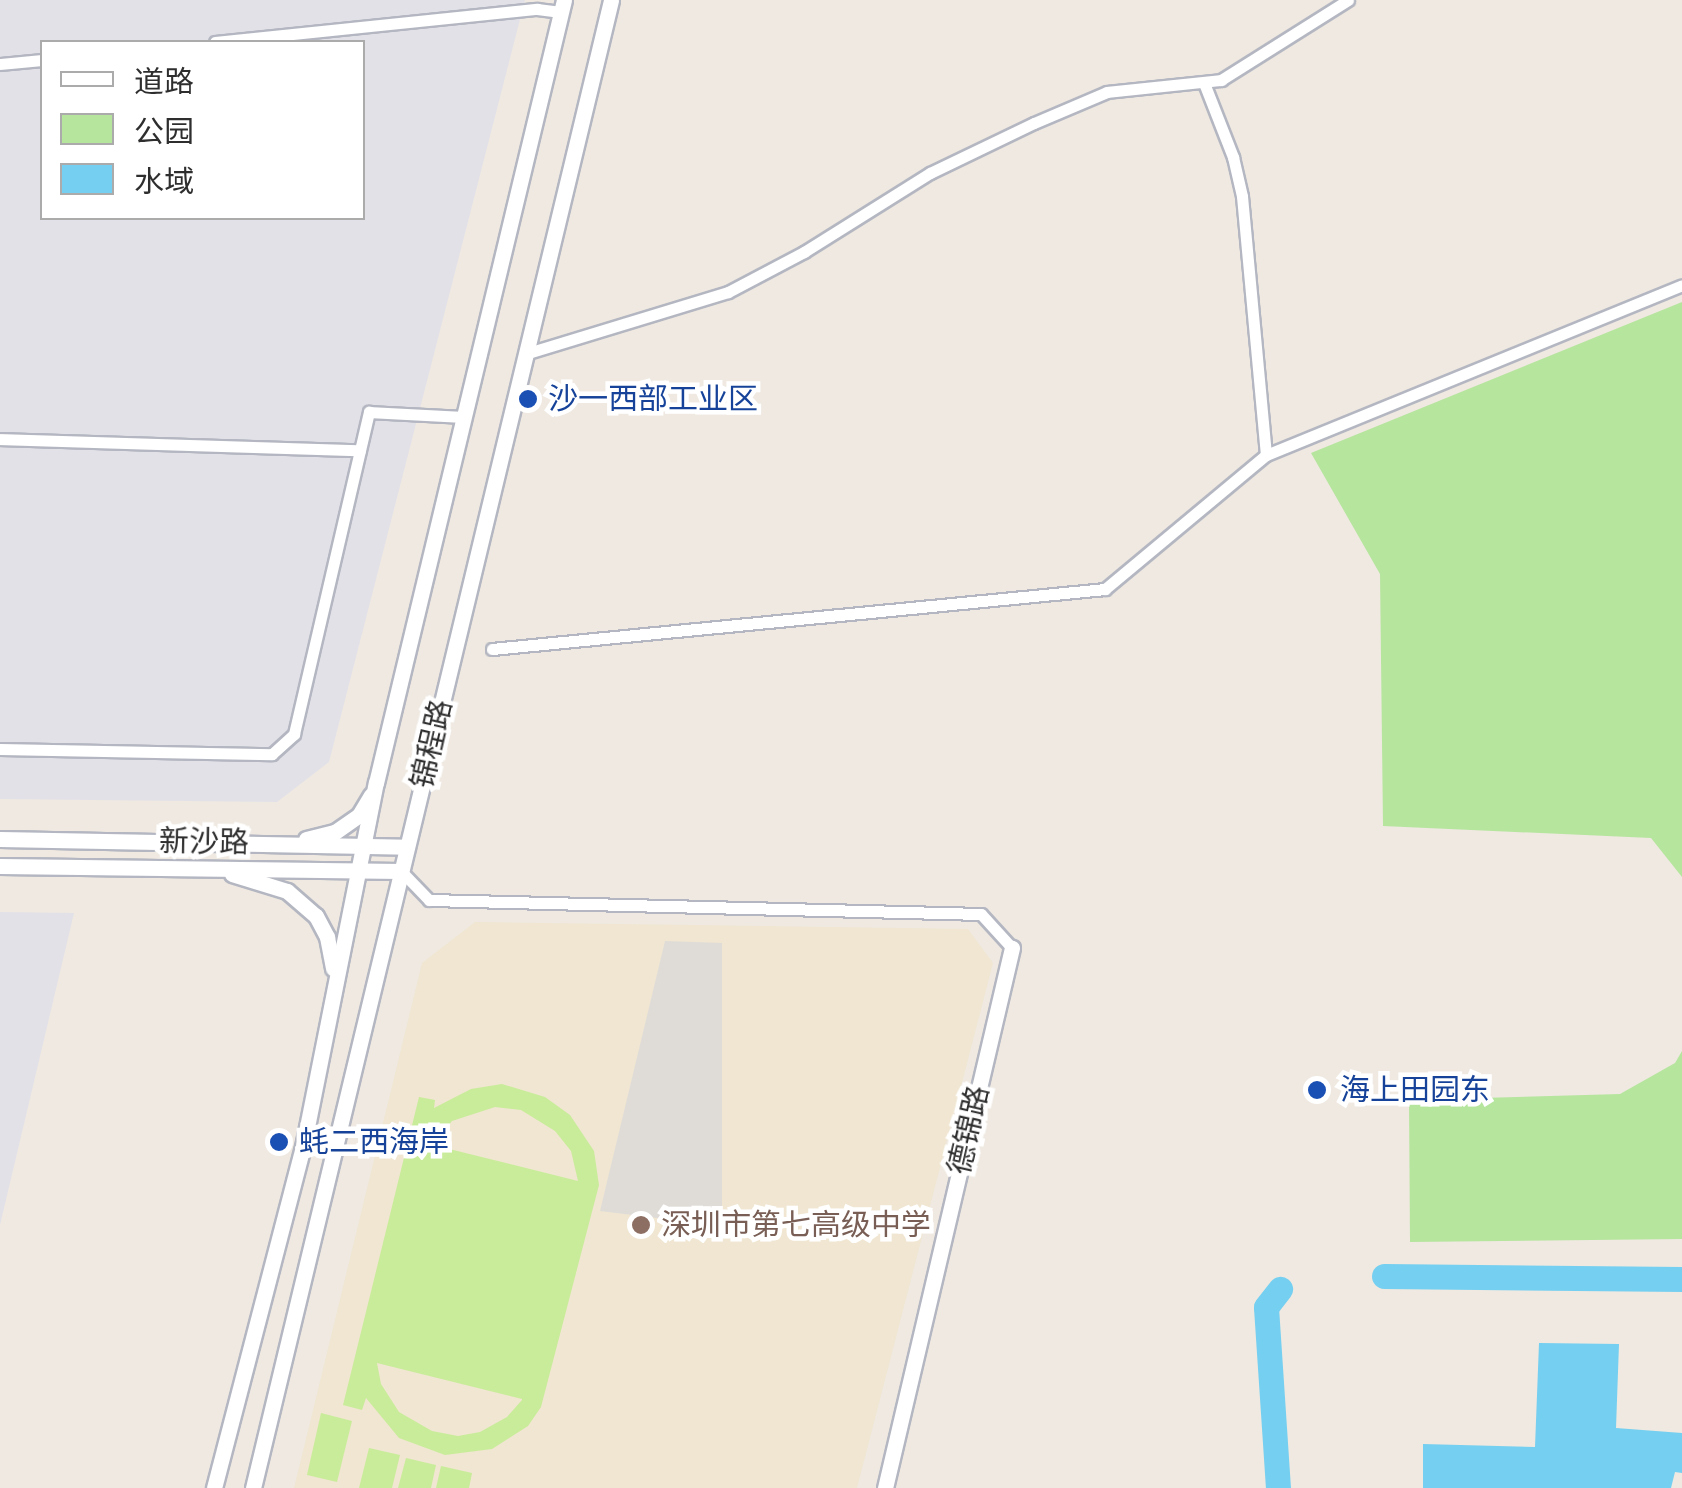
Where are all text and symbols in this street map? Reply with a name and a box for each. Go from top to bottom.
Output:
legend [40,40,365,220]
text: 道路 [134,64,194,99]
text: 公园 [134,114,194,149]
text: 水域 [134,164,194,199]
place label: 沙一西部工业区 [548,381,758,417]
marker: 沙一西部工业区 [517,388,539,410]
street label: 锦程路 [404,696,460,792]
street label: 新沙路 [159,823,249,861]
place label: 海上田园东 [1340,1072,1490,1108]
marker: 海上田园东 [1304,1077,1330,1103]
street label: 德锦路 [941,1082,997,1178]
place label: 蚝二西海岸 [299,1124,449,1160]
marker: 蚝二西海岸 [268,1131,290,1153]
place label: 深圳市第七高级中学 [661,1207,931,1243]
marker: 深圳市第七高级中学 [630,1214,652,1236]

